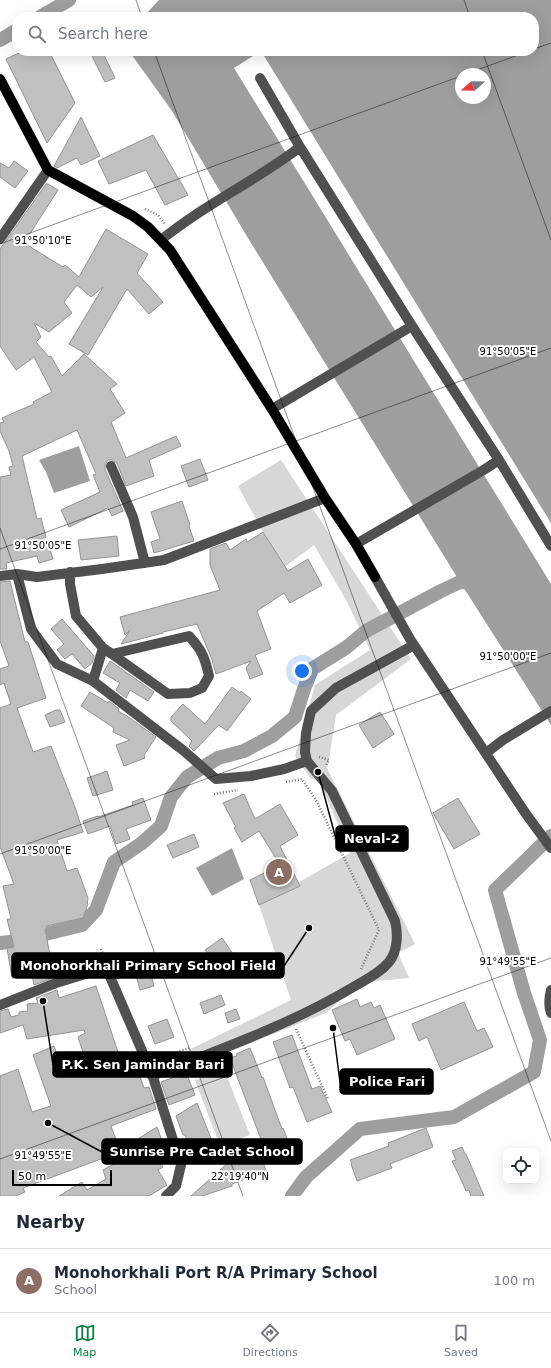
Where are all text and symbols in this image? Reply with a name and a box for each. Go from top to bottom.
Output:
search box [12,12,539,56]
icon: search [26,23,48,45]
text: Search here [58,25,148,43]
north arrow [455,68,491,104]
text: 91°50'10"E [15,235,71,246]
text: 91°50'05"E [480,346,536,357]
text: 91°50'05"E [15,540,71,551]
text: 91°50'00"E [480,651,536,662]
your location [292,661,312,681]
callout: Neval-2 [336,826,408,851]
text: Neval-2 [344,831,400,846]
text: 91°50'00"E [15,845,71,856]
pin: A [266,857,292,887]
callout: Monohorkhali Primary School Field [12,953,284,978]
text: 91°49'55"E [480,956,536,967]
text: Monohorkhali Primary School Field [20,958,276,973]
callout: P.K. Sen Jamindar Bari [53,1052,232,1077]
text: P.K. Sen Jamindar Bari [61,1057,225,1072]
callout: Police Fari [340,1069,433,1094]
text: Police Fari [349,1074,425,1089]
callout: Sunrise Pre Cadet School [102,1139,302,1164]
text: Sunrise Pre Cadet School [110,1144,294,1159]
map controls [503,1148,539,1184]
button: locate [503,1148,539,1184]
text: 91°49'55"E [15,1150,71,1161]
scale bar [12,1168,112,1187]
text: 50 m [18,1170,46,1183]
text: 22°19'40"N [211,1171,269,1182]
text: Nearby [16,1212,85,1232]
text: Monohorkhali Port R/A Primary School [54,1264,378,1282]
text: A [24,1273,34,1288]
text: 100 m [493,1273,535,1288]
text: School [54,1282,97,1297]
tab: Map [73,1322,96,1359]
tab: Directions [242,1322,298,1359]
tab: Saved [444,1322,478,1359]

